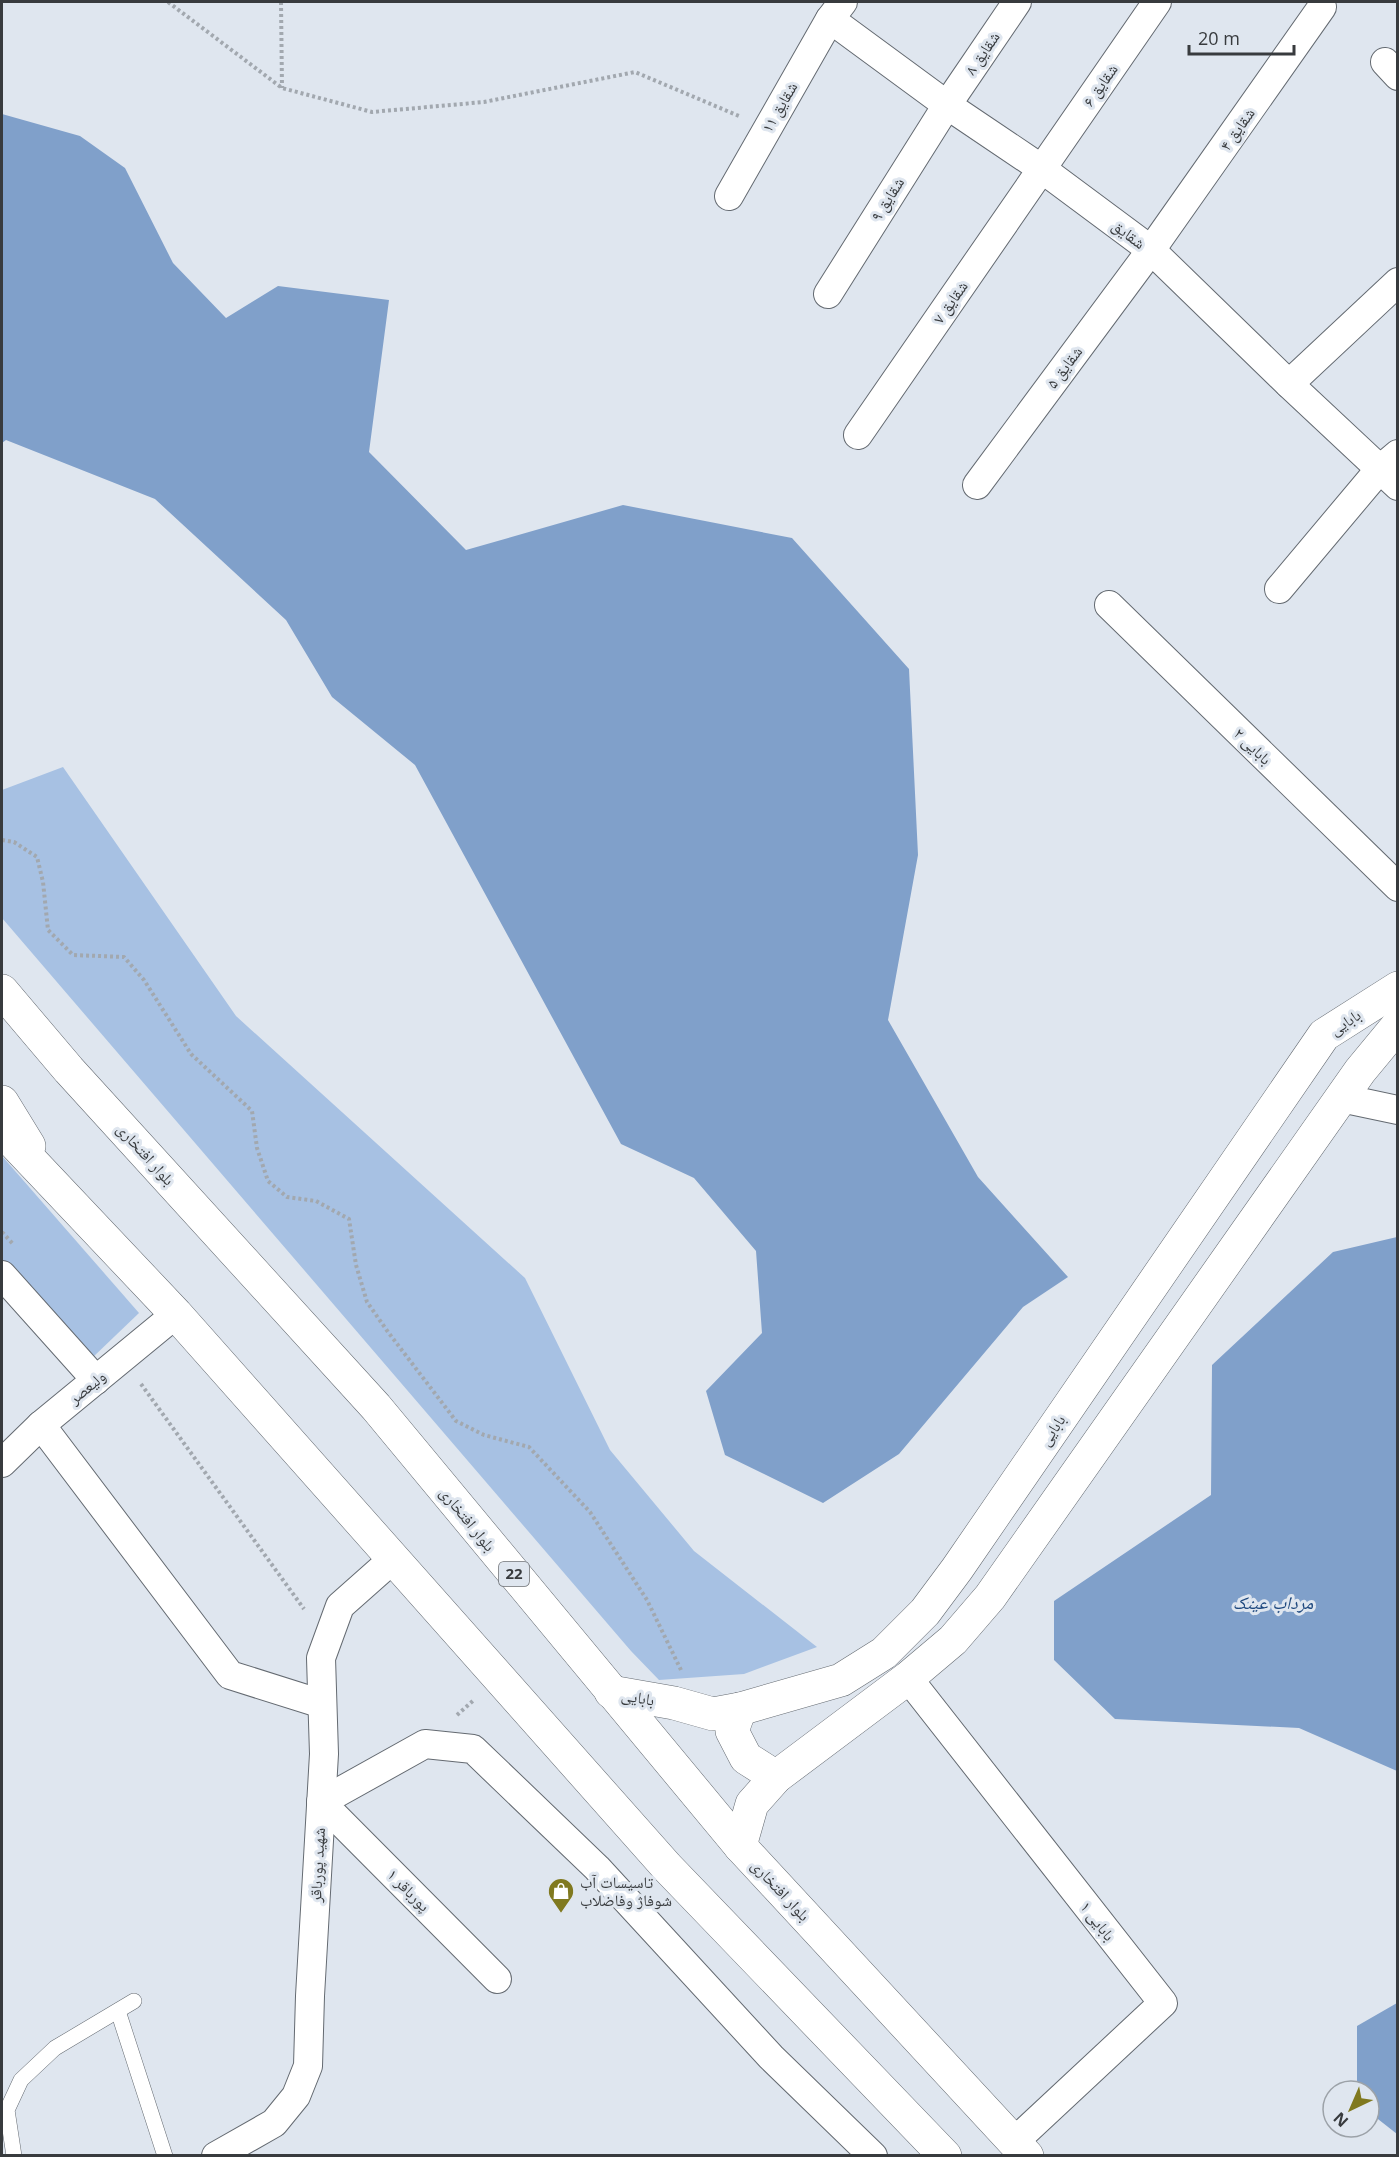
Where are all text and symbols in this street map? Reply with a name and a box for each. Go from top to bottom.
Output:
scale bar [1189,18,1294,56]
text: 20 m [1198,26,1240,50]
street label: شقایق ۸ [959,27,1005,79]
street label: شقایق ۶ [1077,59,1123,111]
street label: شقایق ۱۱ [756,78,802,136]
street label: شقایق ۴ [1214,103,1260,155]
street label: شقایق ۹ [865,173,909,225]
street label: شقایق [1108,214,1150,254]
street label: شقایق ۷ [927,276,973,328]
street label: شقایق ۵ [1041,341,1087,393]
street label: بابایی ۲ [1229,723,1277,769]
street label: بابایی [1325,1004,1365,1040]
street label: بلوار افتخاری [112,1118,180,1190]
street label: ولیعصر [63,1365,110,1409]
street label: بابایی [1034,1410,1070,1450]
street label: بلوار افتخاری [435,1482,501,1556]
road number: 22 [499,1562,529,1586]
water label: مرداب عینک [1233,1590,1314,1614]
street label: بابایی [620,1683,656,1711]
street label: شهید پورباقر [304,1827,330,1904]
street label: بلوار افتخاری [747,1854,815,1926]
street label: پورباقر ۱ [383,1864,435,1916]
place label: تاسیسات آب شوفاژ وفاضلاب [580,1871,672,1911]
shop icon: تاسیسات آب شوفاژ وفاضلاب [546,1876,576,1914]
street label: بابایی ۱ [1076,1897,1120,1945]
north arrow [1321,2079,1381,2139]
text: N [1328,2107,1353,2132]

